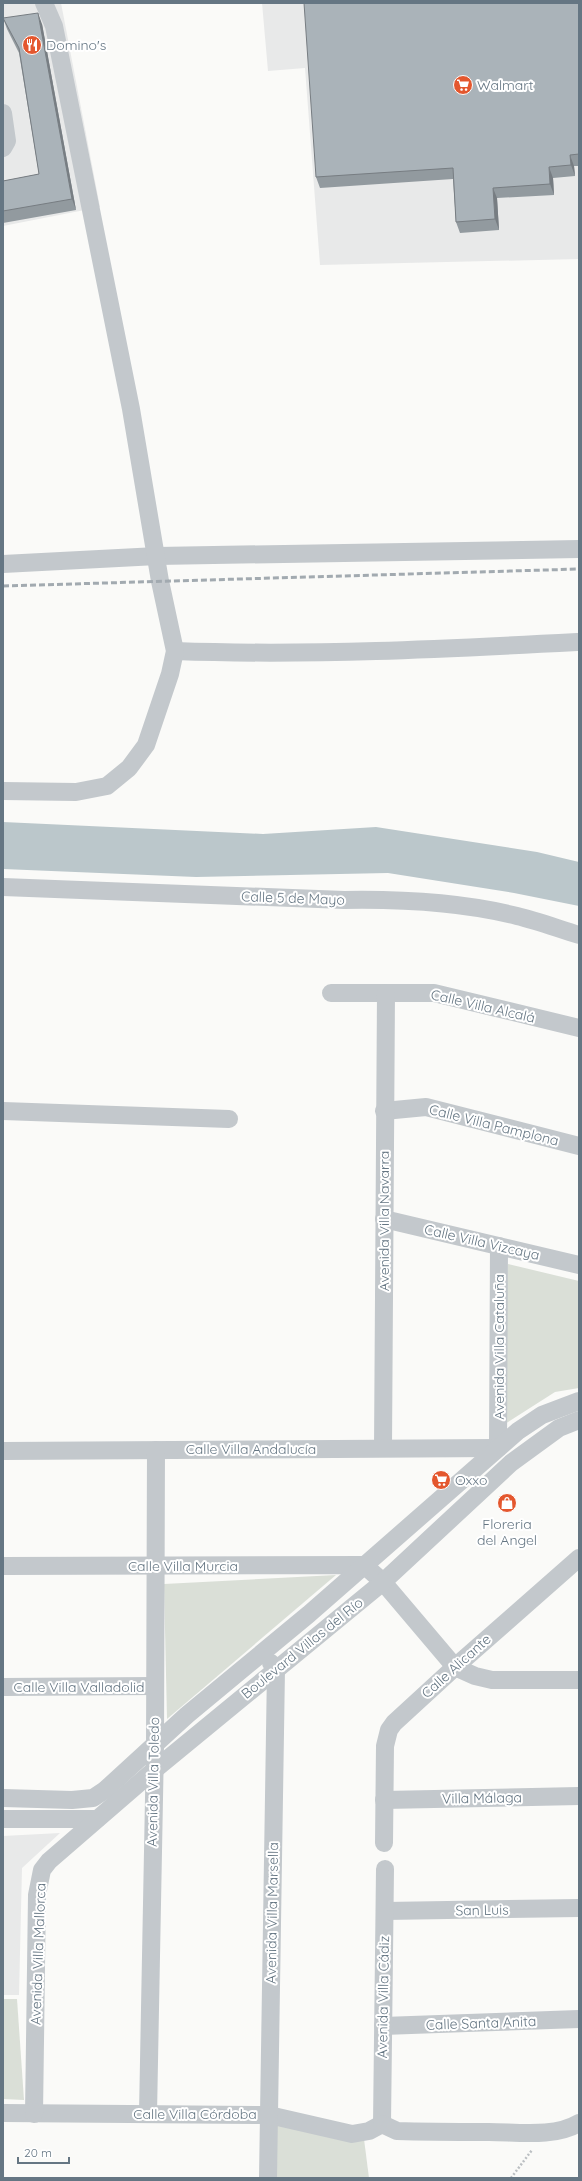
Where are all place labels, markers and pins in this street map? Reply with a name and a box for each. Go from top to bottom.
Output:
restaurant icon: Domino's [21,34,43,56]
place label: Domino's [46,36,106,54]
supermarket icon: Walmart [452,74,474,96]
place label: Walmart [477,76,534,94]
supermarket icon: Oxxo [430,1469,452,1491]
place label: Oxxo [455,1471,487,1489]
shop icon: Floreria del Angel [496,1492,518,1514]
place label: Floreria del Angel [477,1515,537,1549]

